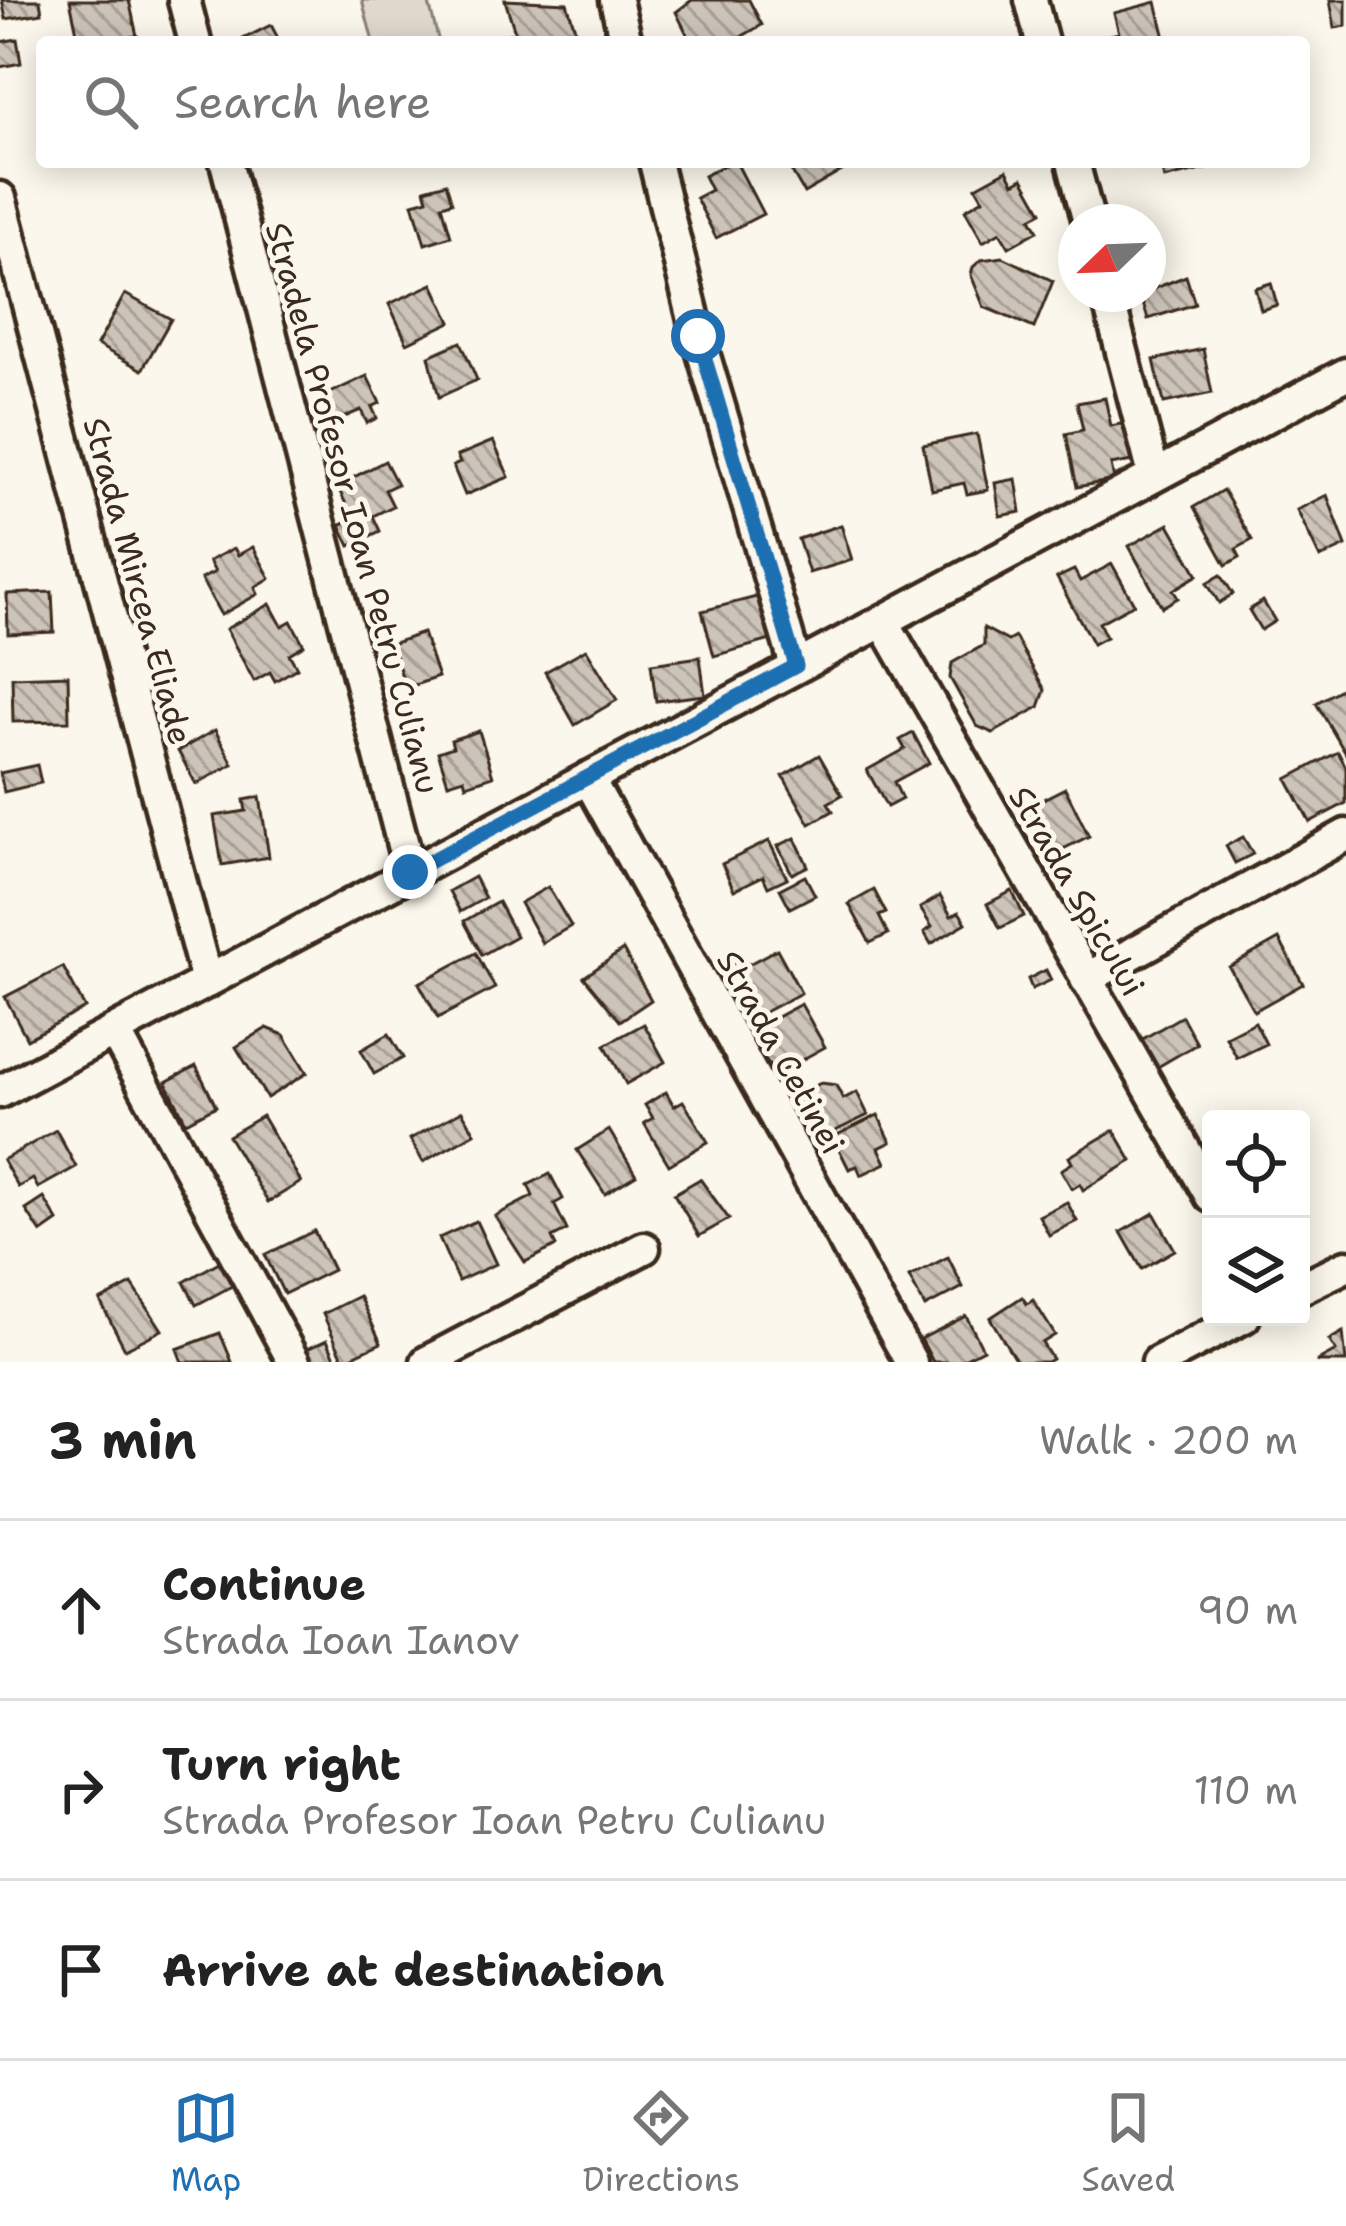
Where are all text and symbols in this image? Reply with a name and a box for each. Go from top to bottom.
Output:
search box [36,36,1310,168]
icon: search [78,69,144,135]
text: Search here [174,72,431,132]
north arrow [1058,204,1166,312]
street label: Stradela Profesor Ioan Petru Culianu [255,217,451,799]
route start [671,309,725,363]
street label: Strada Mircea Eliade [73,412,203,750]
street label: Strada Spicului [999,778,1155,1004]
route end [383,845,437,899]
street label: Strada Cetinei [706,942,856,1162]
map controls [1202,1110,1310,1326]
button: locate [1202,1110,1310,1218]
button: layers [1202,1218,1310,1326]
text: 3 min [48,1406,197,1474]
text: Walk · 200 m [1039,1414,1298,1466]
text: Continue [162,1554,366,1614]
icon: ahead [48,1577,114,1643]
text: 90 m [1197,1584,1298,1636]
text: Strada Ioan Ianov [162,1614,520,1666]
text: Turn right [162,1734,401,1794]
icon: right [48,1757,114,1823]
text: 110 m [1194,1764,1298,1816]
text: Strada Profesor Ioan Petru Culianu [162,1794,826,1846]
icon: arrive [48,1937,114,2003]
text: Arrive at destination [162,1940,665,2000]
tab: Map [171,2085,241,2202]
tab: Directions [583,2085,740,2202]
tab: Saved [1082,2085,1175,2202]

